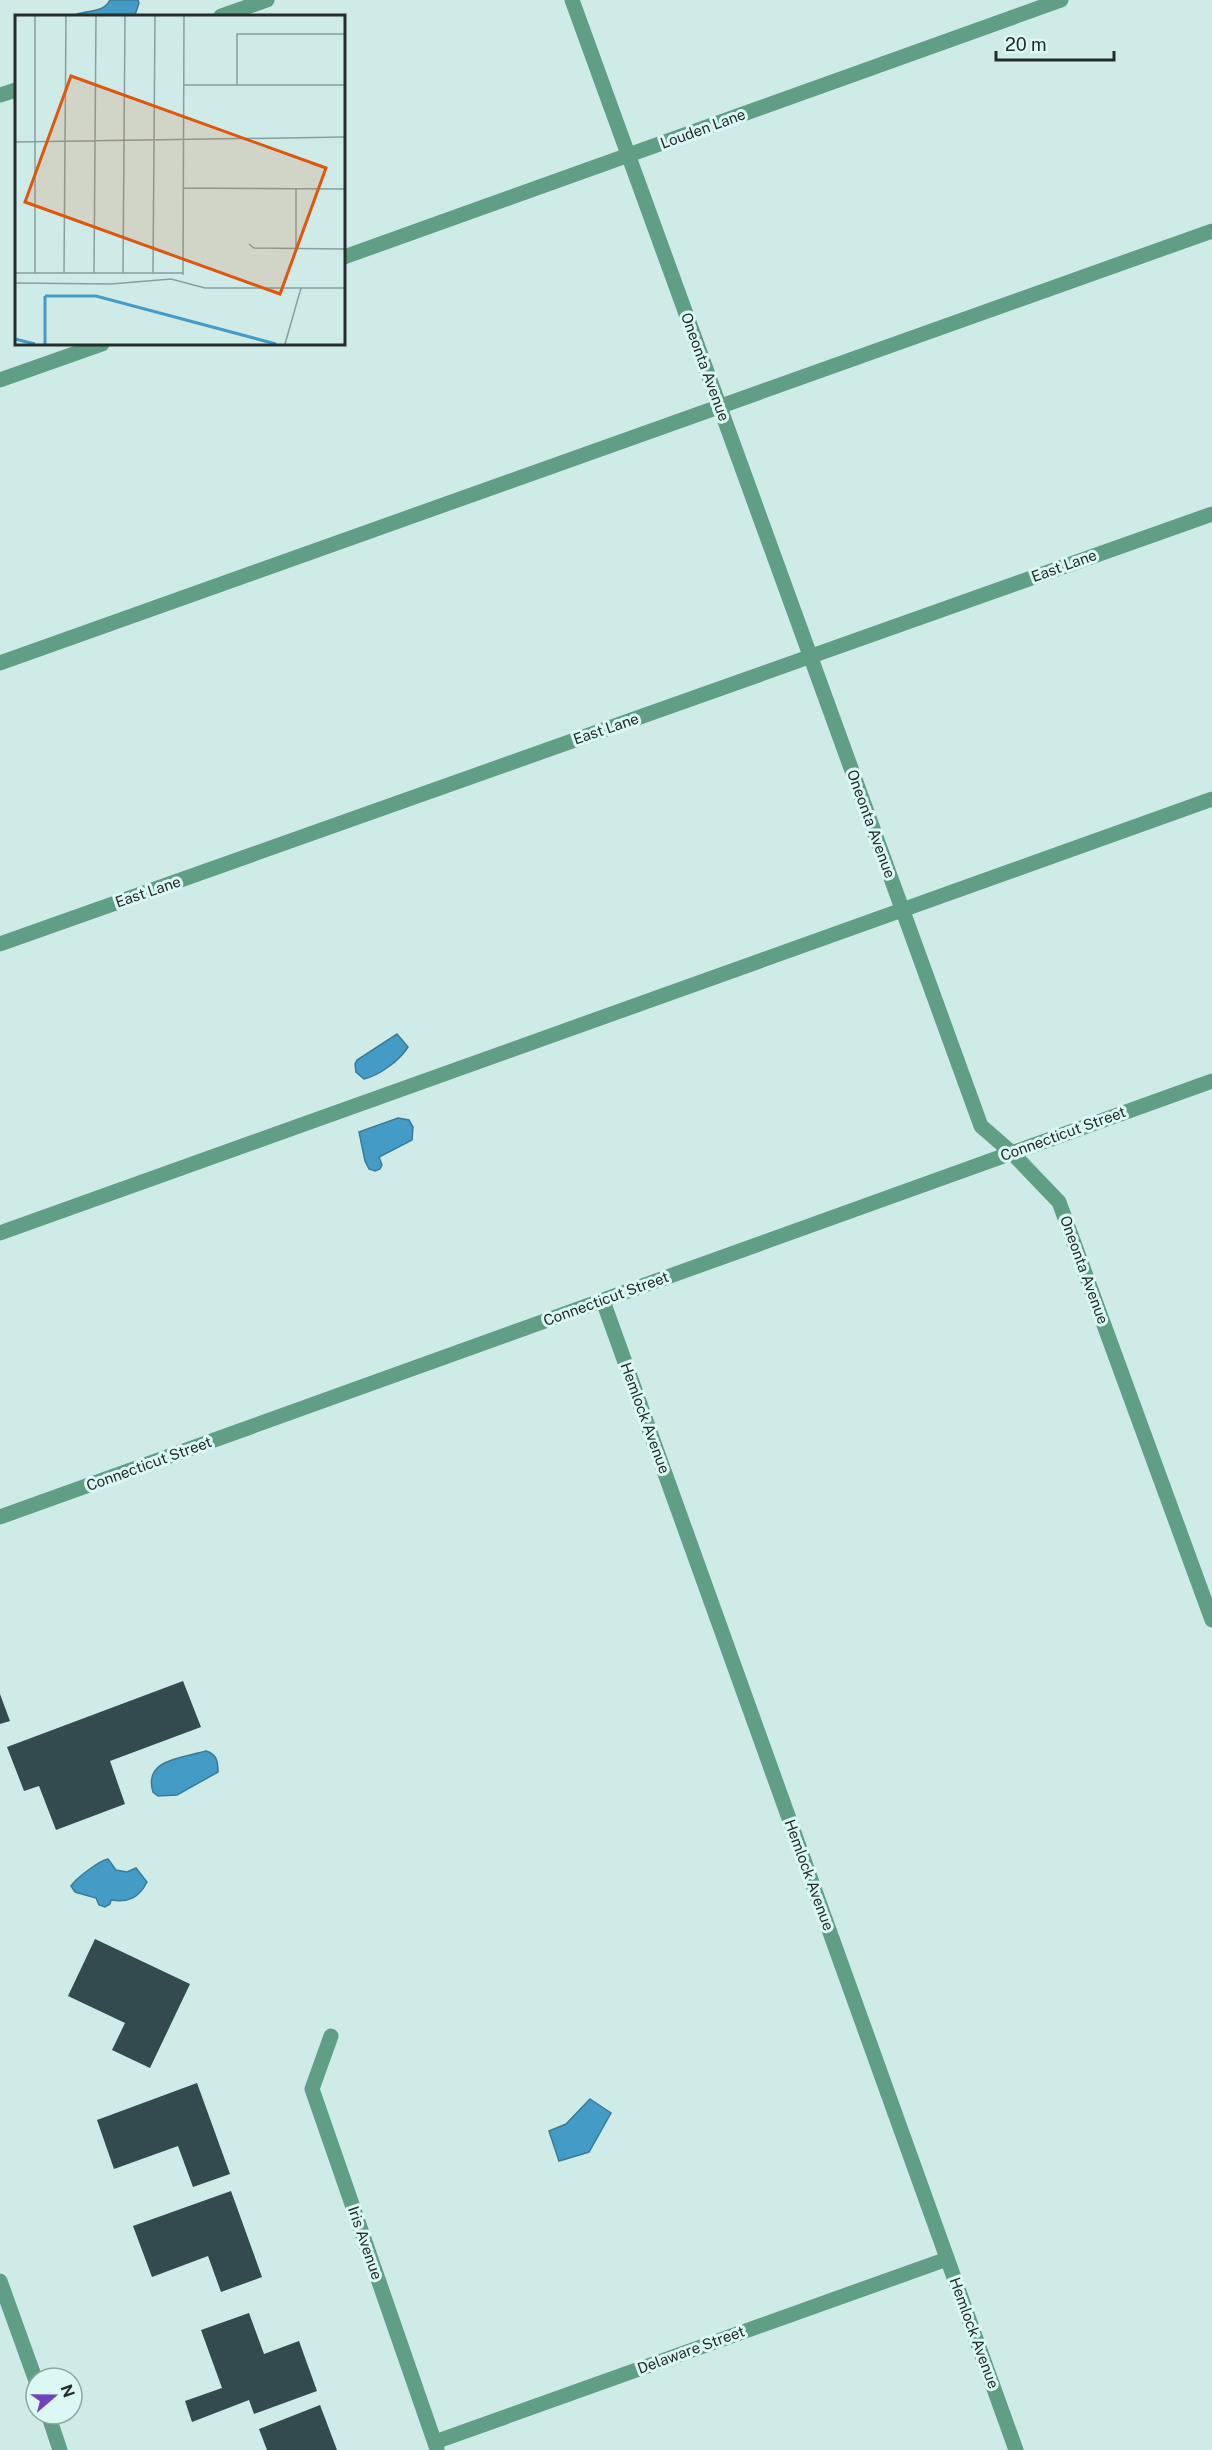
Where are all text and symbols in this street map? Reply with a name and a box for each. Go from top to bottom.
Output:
inset map [15,15,345,345]
scale bar [996,24,1114,62]
text: 20 m [1005,34,1047,55]
street label: Louden Lane [658,105,748,152]
street label: Oneonta Avenue [678,310,733,423]
street label: East Lane [1029,546,1099,585]
street label: East Lane [571,709,641,748]
street label: Oneonta Avenue [844,767,899,880]
street label: East Lane [113,872,183,911]
street label: Connecticut Street [998,1103,1128,1164]
street label: Oneonta Avenue [1057,1213,1112,1326]
street label: Connecticut Street [541,1268,671,1329]
street label: Hemlock Avenue [617,1360,673,1476]
street label: Connecticut Street [84,1433,214,1494]
street label: Hemlock Avenue [781,1817,837,1933]
street label: Iris Avenue [345,2204,386,2282]
street label: Hemlock Avenue [946,2275,1002,2391]
street label: Delaware Street [635,2322,747,2377]
north arrow [24,2366,84,2426]
text: N [57,2382,79,2400]

